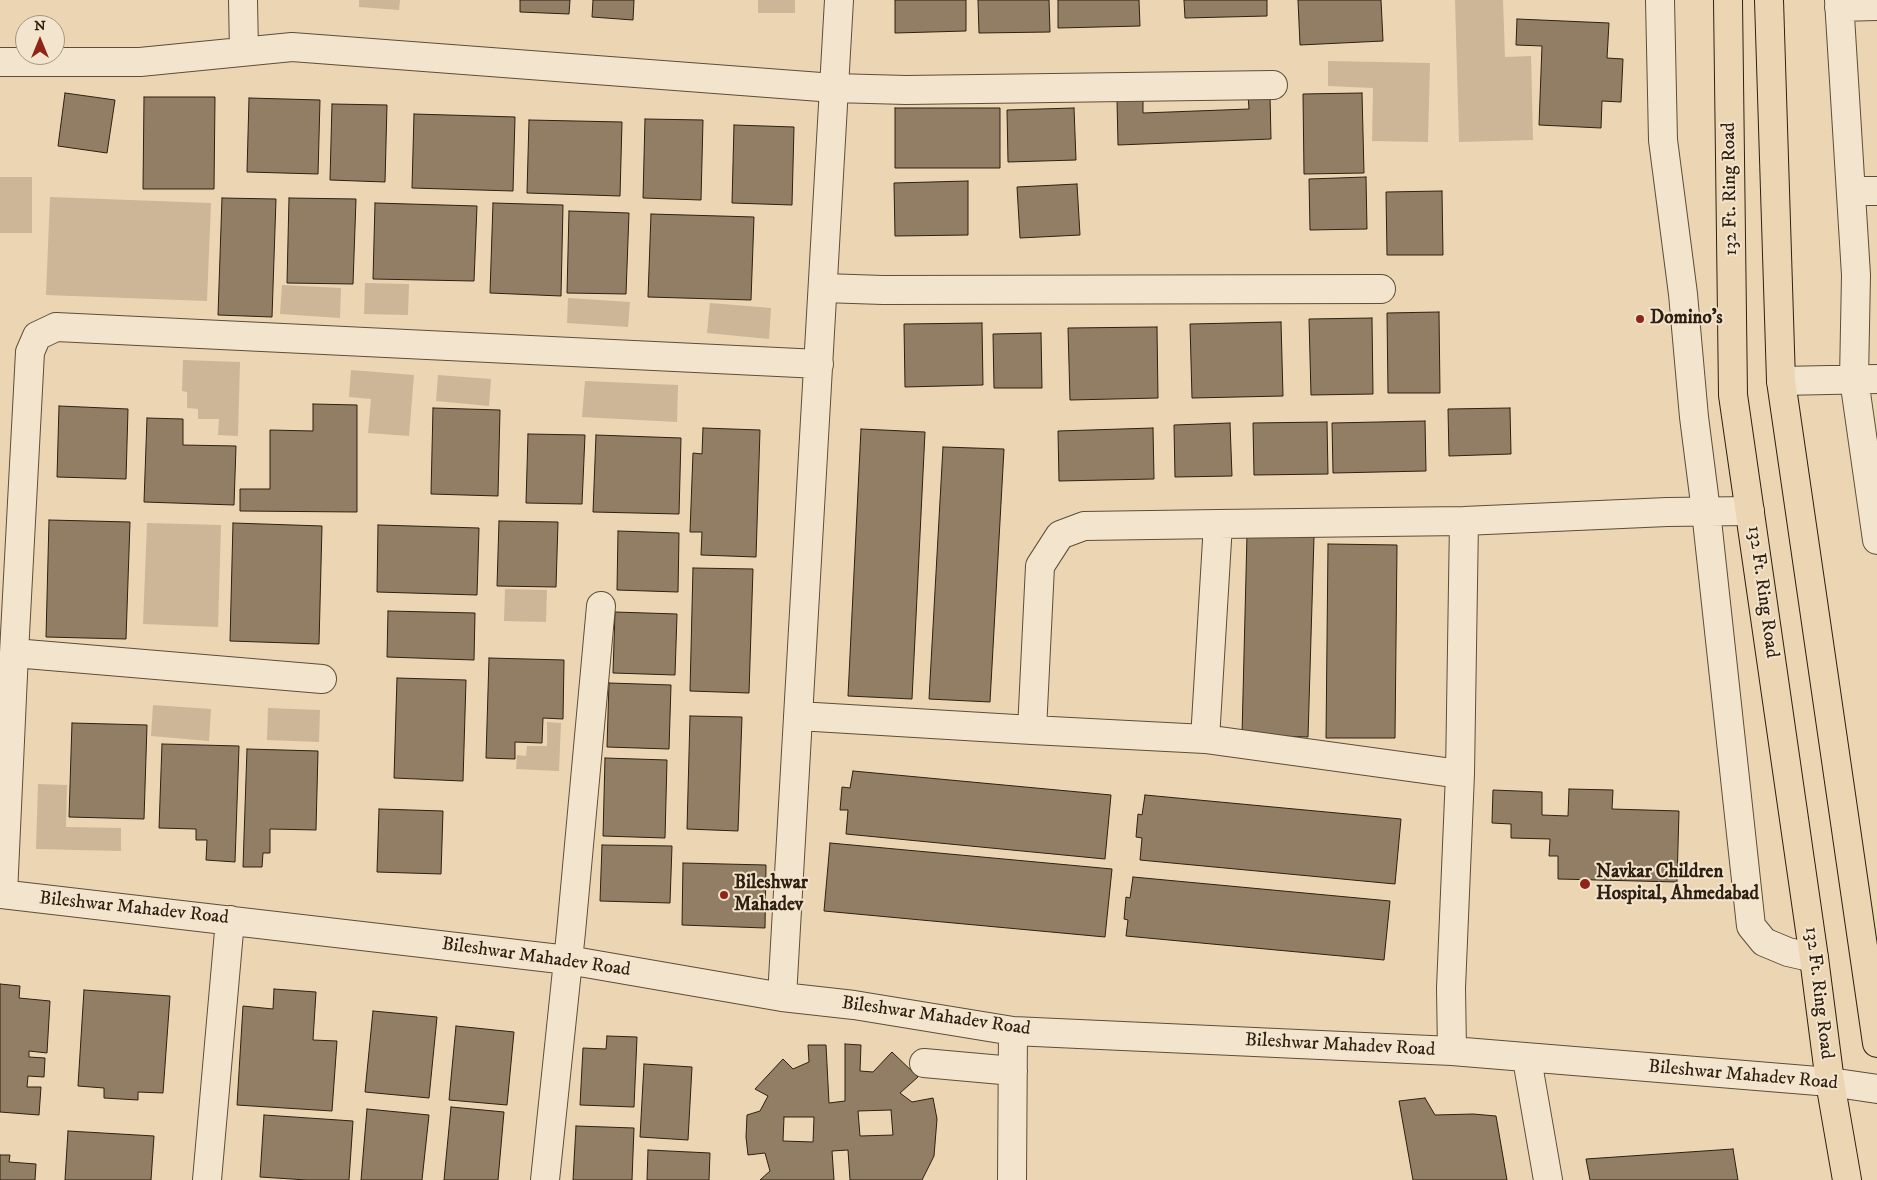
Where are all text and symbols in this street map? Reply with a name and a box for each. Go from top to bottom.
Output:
north arrow [15,15,65,65]
text: N [34,17,46,35]
street label: 132 Ft. Ring Road [1718,122,1744,256]
place label: Domino's [1650,308,1723,330]
marker: Domino's [1634,313,1646,325]
street label: 132 Ft. Ring Road [1741,524,1783,660]
place label: Navkar Children Hospital, Ahmedabad [1596,862,1759,906]
place label: Bileshwar Mahadev [734,873,808,917]
marker: Navkar Children Hospital, Ahmedabad [1578,877,1592,891]
street label: Bileshwar Mahadev Road [38,888,230,930]
marker: Bileshwar Mahadev [718,889,730,901]
street label: 132 Ft. Ring Road [1799,925,1837,1061]
street label: Bileshwar Mahadev Road [440,933,632,983]
street label: Bileshwar Mahadev Road [840,992,1032,1042]
street label: Bileshwar Mahadev Road [1244,1030,1436,1062]
street label: Bileshwar Mahadev Road [1647,1056,1839,1096]

